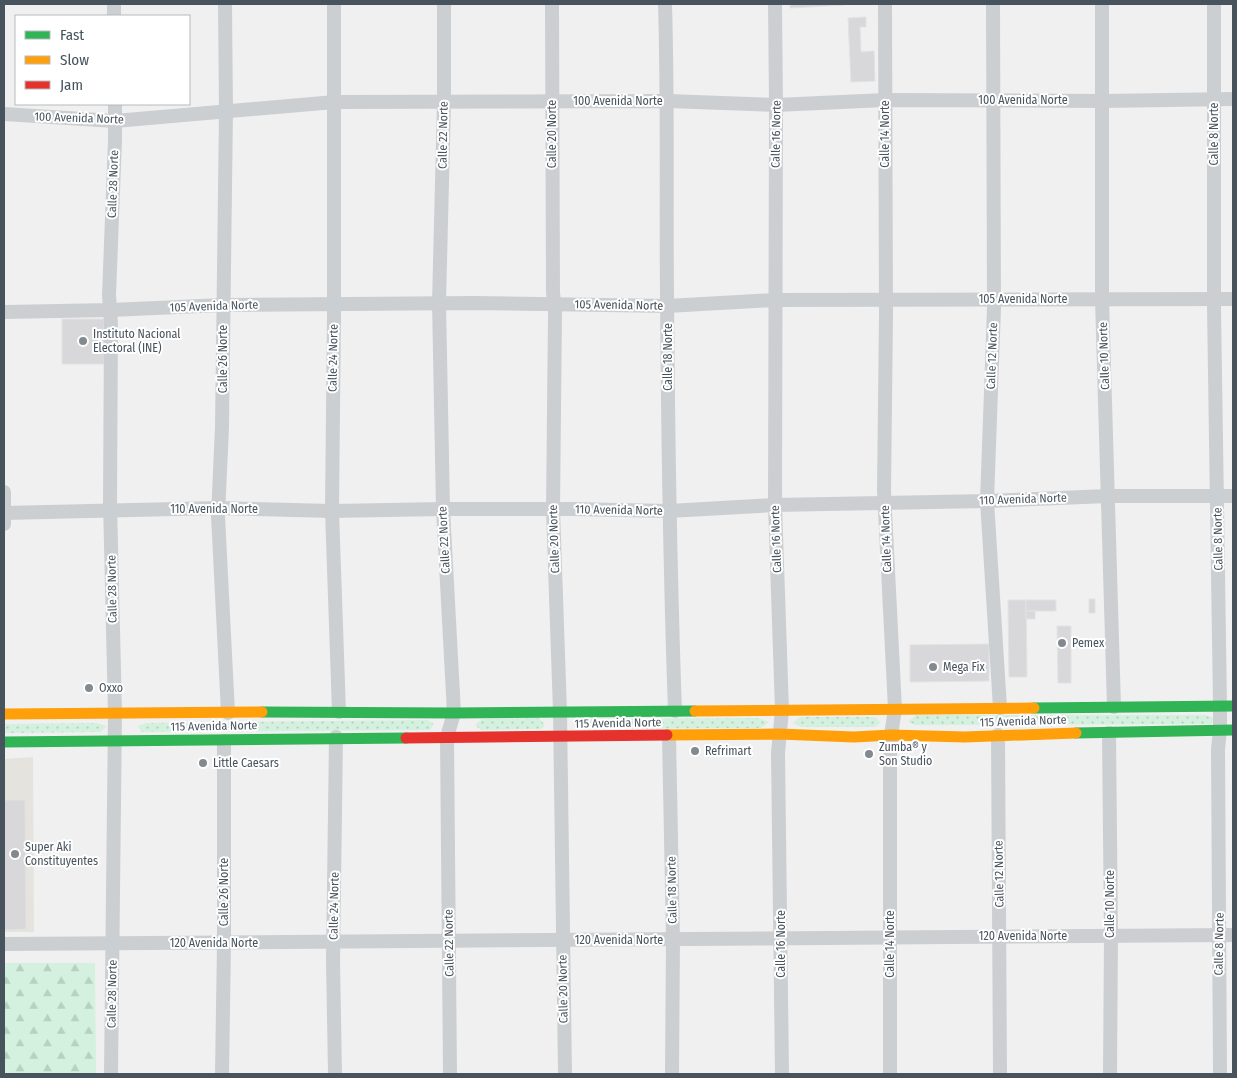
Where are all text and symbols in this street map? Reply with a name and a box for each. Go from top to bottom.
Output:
legend [15,15,190,105]
text: Fast [60,26,84,44]
text: Slow [60,51,89,69]
text: Jam [60,76,83,94]
street label: 100 Avenida Norte [978,93,1068,107]
street label: 100 Avenida Norte [573,94,663,108]
street label: Calle 20 Norte [545,100,559,168]
street label: Calle 16 Norte [768,100,784,168]
street label: Calle 14 Norte [878,100,892,168]
street label: Calle 22 Norte [435,101,451,169]
street label: Calle 8 Norte [1207,102,1221,166]
street label: 100 Avenida Norte [34,109,124,127]
street label: Calle 28 Norte [105,150,121,218]
street label: 105 Avenida Norte [979,292,1067,306]
street label: 105 Avenida Norte [169,297,259,315]
street label: 105 Avenida Norte [575,297,664,313]
street label: Calle 12 Norte [984,322,1000,390]
street label: Calle 10 Norte [1096,322,1112,390]
street label: Calle 18 Norte [661,323,675,391]
street label: Calle 24 Norte [325,324,341,392]
street label: Calle 26 Norte [216,325,230,393]
place label: Instituto Nacional Electoral (INE) [93,327,181,355]
marker: Instituto Nacional Electoral (INE) [77,335,89,347]
street label: 110 Avenida Norte [979,490,1067,508]
street label: 110 Avenida Norte [170,502,258,516]
street label: 110 Avenida Norte [575,502,663,518]
street label: Calle 20 Norte [546,504,562,574]
street label: Calle 16 Norte [768,505,784,573]
street label: Calle 14 Norte [878,505,894,573]
street label: Calle 22 Norte [435,506,453,574]
street label: Calle 8 Norte [1210,507,1226,571]
street label: Calle 28 Norte [104,555,120,623]
place label: Pemex [1072,636,1105,650]
marker: Pemex [1056,637,1068,649]
place label: Mega Fix [943,660,985,674]
marker: Mega Fix [927,661,939,673]
place label: Oxxo [99,681,123,695]
marker: Oxxo [83,682,95,694]
street label: 115 Avenida Norte [979,712,1067,730]
street label: 115 Avenida Norte [574,715,662,731]
street label: 115 Avenida Norte [170,718,258,734]
place label: Zumba® y Son Studio [879,740,932,768]
place label: Refrimart [705,744,751,758]
marker: Refrimart [689,745,701,757]
marker: Zumba® y Son Studio [863,748,875,760]
place label: Little Caesars [213,756,279,770]
marker: Little Caesars [197,757,209,769]
place label: Super Aki Constituyentes [25,840,98,868]
street label: Calle 12 Norte [991,840,1007,908]
marker: Super Aki Constituyentes [9,848,21,860]
street label: Calle 18 Norte [664,856,680,924]
street label: Calle 26 Norte [217,858,231,926]
street label: Calle 10 Norte [1103,870,1117,938]
street label: Calle 24 Norte [326,872,342,940]
street label: Calle 22 Norte [441,909,457,977]
street label: Calle 16 Norte [774,910,788,978]
street label: Calle 14 Norte [883,910,897,978]
street label: Calle 8 Norte [1211,912,1227,976]
street label: 120 Avenida Norte [979,929,1067,943]
street label: 120 Avenida Norte [575,933,663,947]
street label: 120 Avenida Norte [170,936,258,950]
street label: Calle 20 Norte [555,955,571,1023]
street label: Calle 28 Norte [104,960,120,1028]

